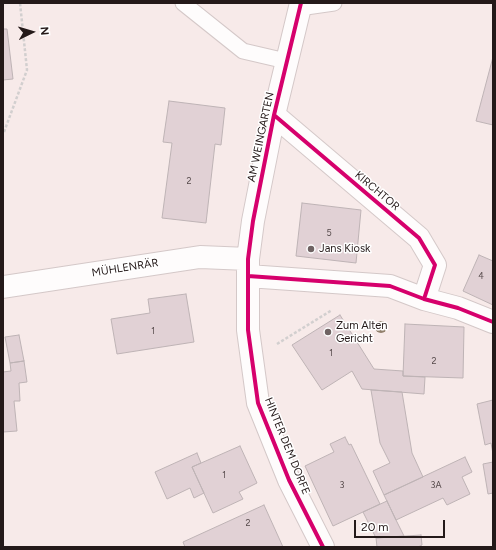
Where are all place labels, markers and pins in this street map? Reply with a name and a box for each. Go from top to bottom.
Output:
place label: Jans Kiosk [319,242,370,256]
marker: Jans Kiosk [306,244,316,254]
place label: Zum Alten Gericht [336,319,387,345]
marker: Zum Alten Gericht [323,327,333,337]

